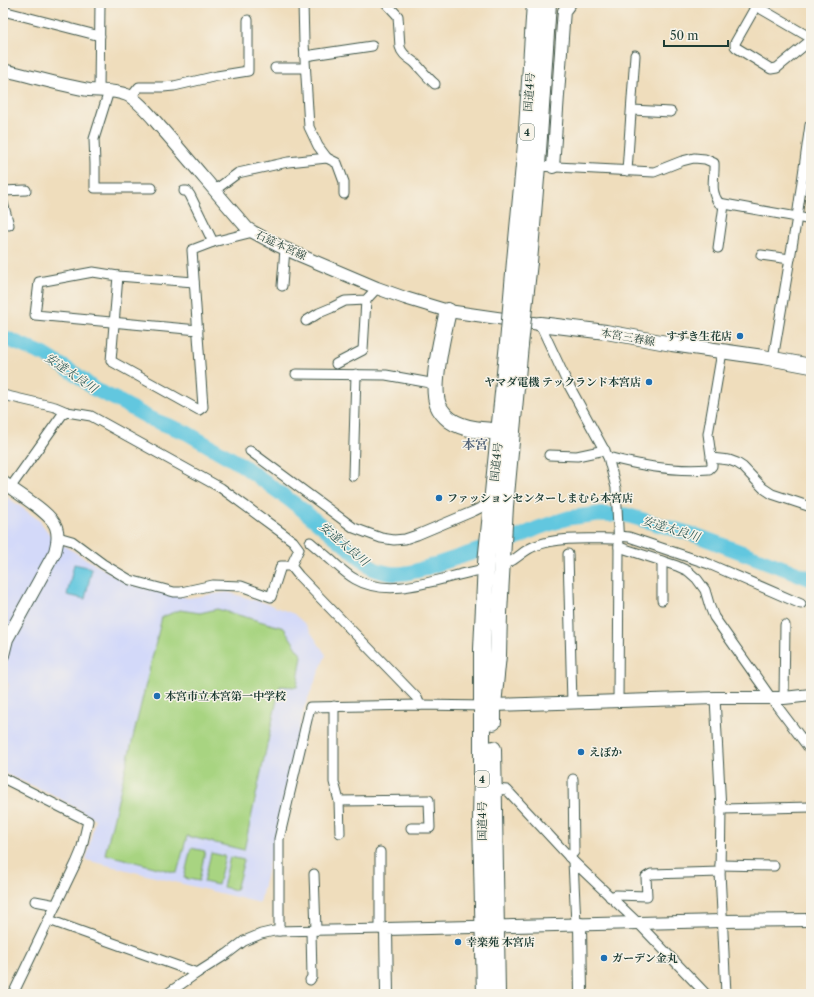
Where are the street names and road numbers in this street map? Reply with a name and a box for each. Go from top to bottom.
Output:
street label: 国道4号 [521,72,537,112]
road number: 4 [520,124,534,140]
street label: 石筵本宮線 [253,227,309,263]
street label: 本宮三春線 [600,325,656,349]
street label: 国道4号 [487,442,505,482]
road number: 4 [475,771,489,787]
street label: 国道4号 [475,801,489,841]

